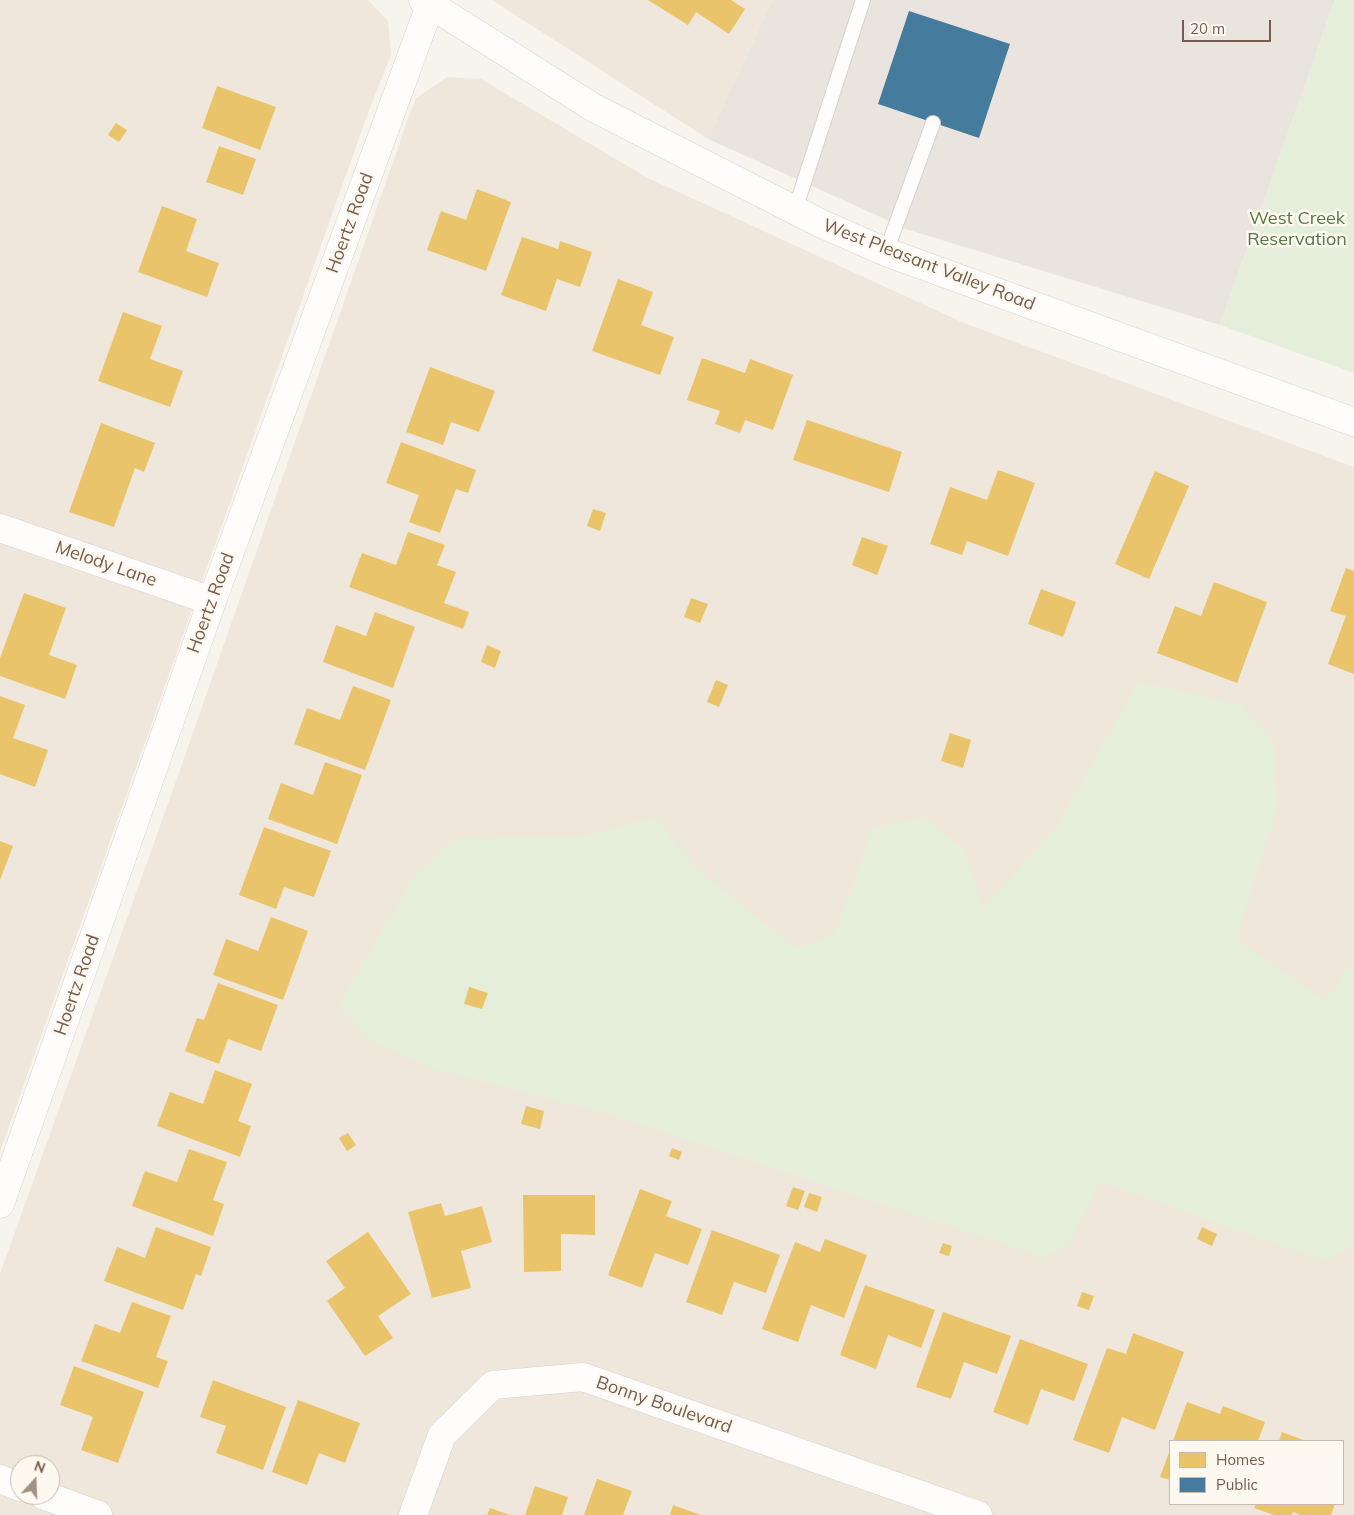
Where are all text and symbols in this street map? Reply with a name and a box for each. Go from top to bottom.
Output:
scale bar [1184,10,1273,42]
text: 20 m [1190,19,1225,38]
street label: Hoertz Road [322,170,378,276]
park label: West Creek Reservation [1247,208,1347,250]
street label: West Pleasant Valley Road [820,215,1038,315]
street label: Melody Lane [52,537,160,591]
street label: Hoertz Road [183,550,239,656]
street label: Hoertz Road [50,932,104,1038]
street label: Bonny Boulevard [593,1372,735,1438]
legend [1169,1440,1344,1505]
text: Homes [1216,1450,1265,1469]
north arrow [10,1455,60,1505]
text: N [32,1457,48,1477]
text: Public [1216,1475,1258,1494]

